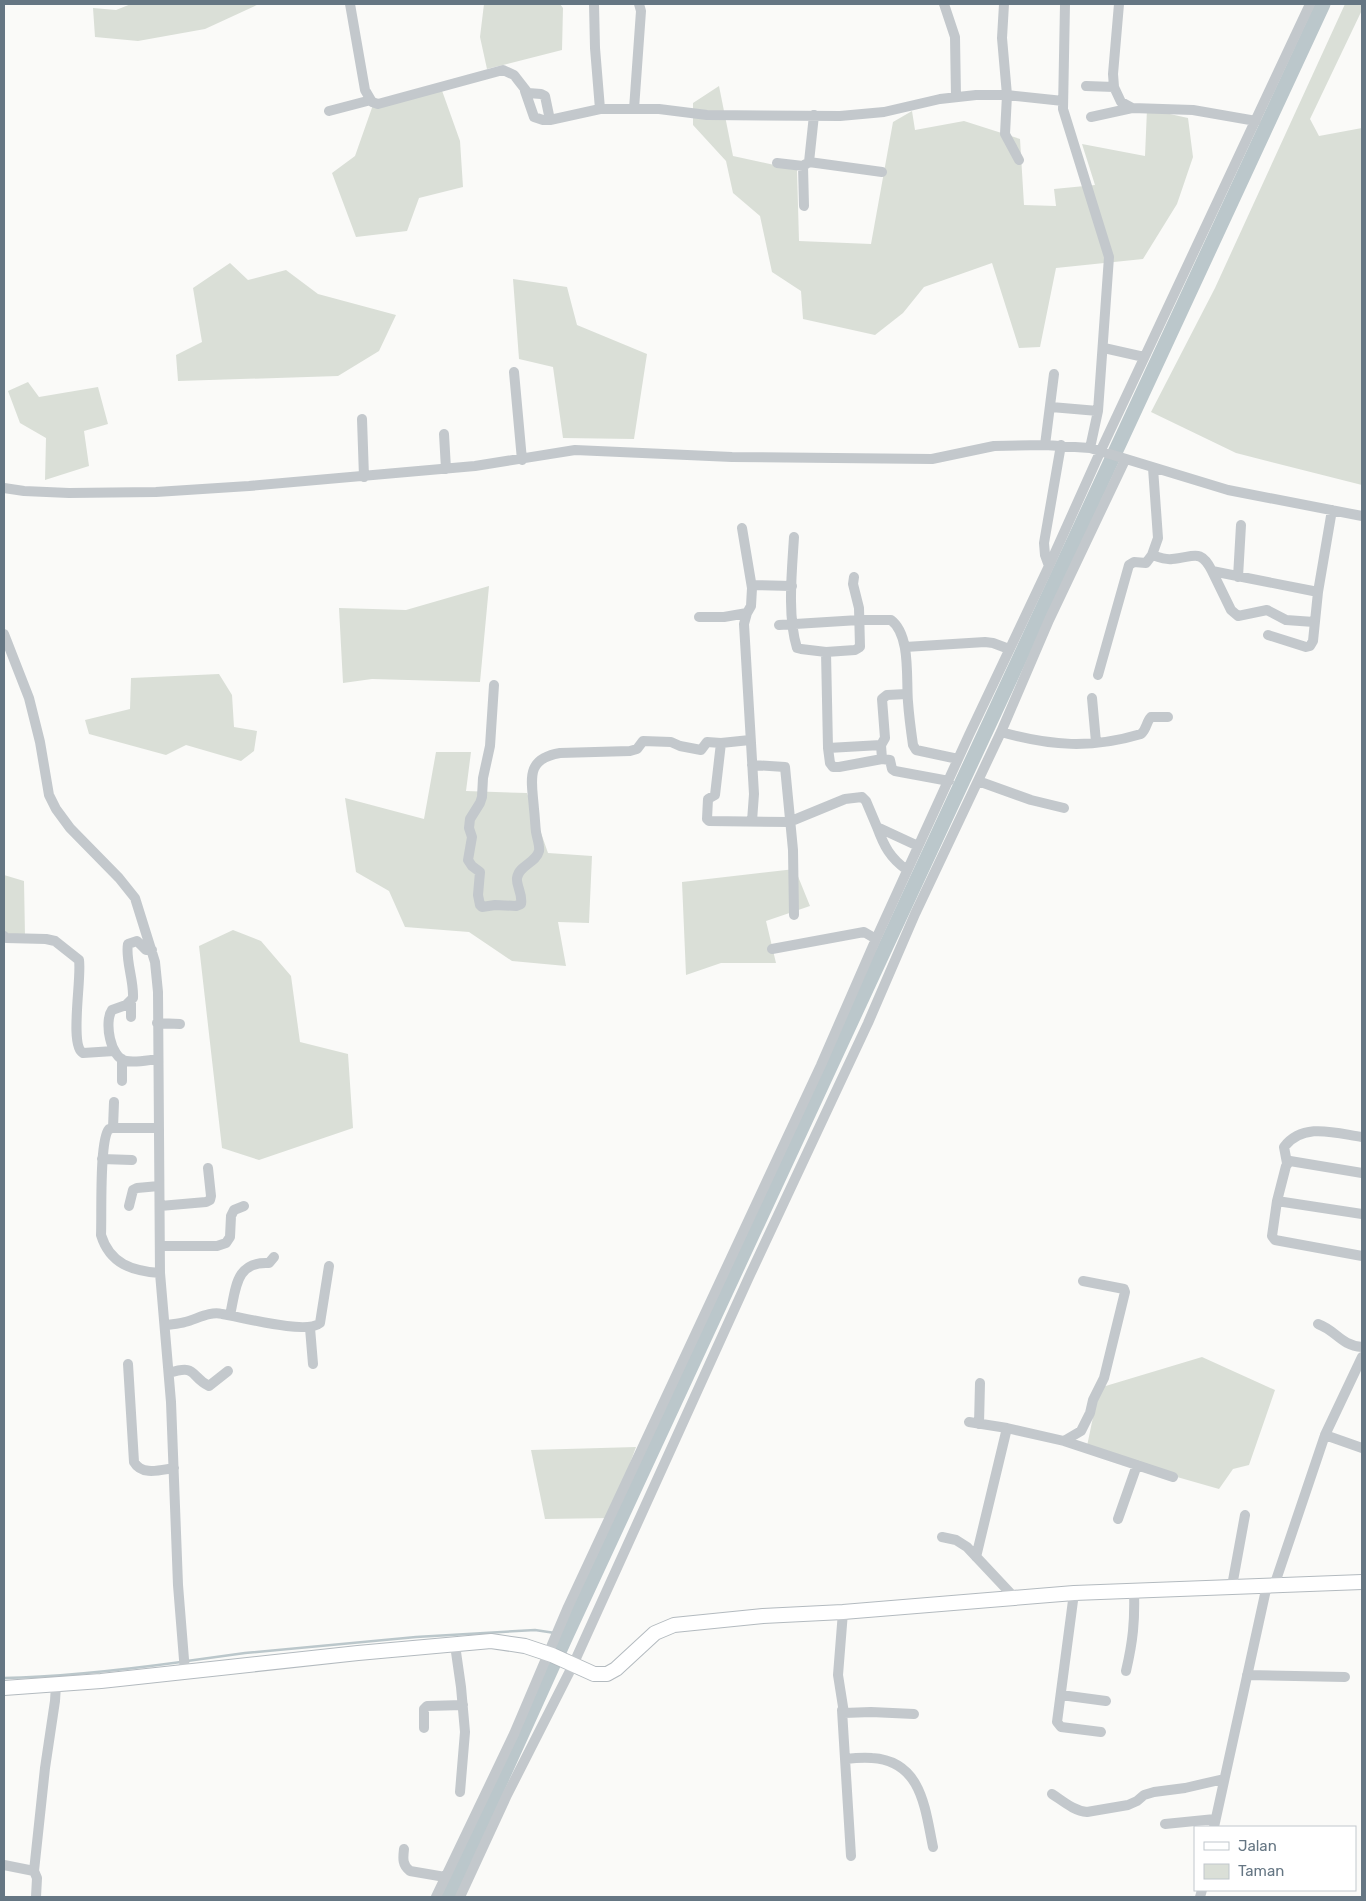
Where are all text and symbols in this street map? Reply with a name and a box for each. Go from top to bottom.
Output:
legend [1194,1826,1356,1891]
text: Jalan [1238,1837,1277,1855]
text: Taman [1238,1862,1284,1880]

